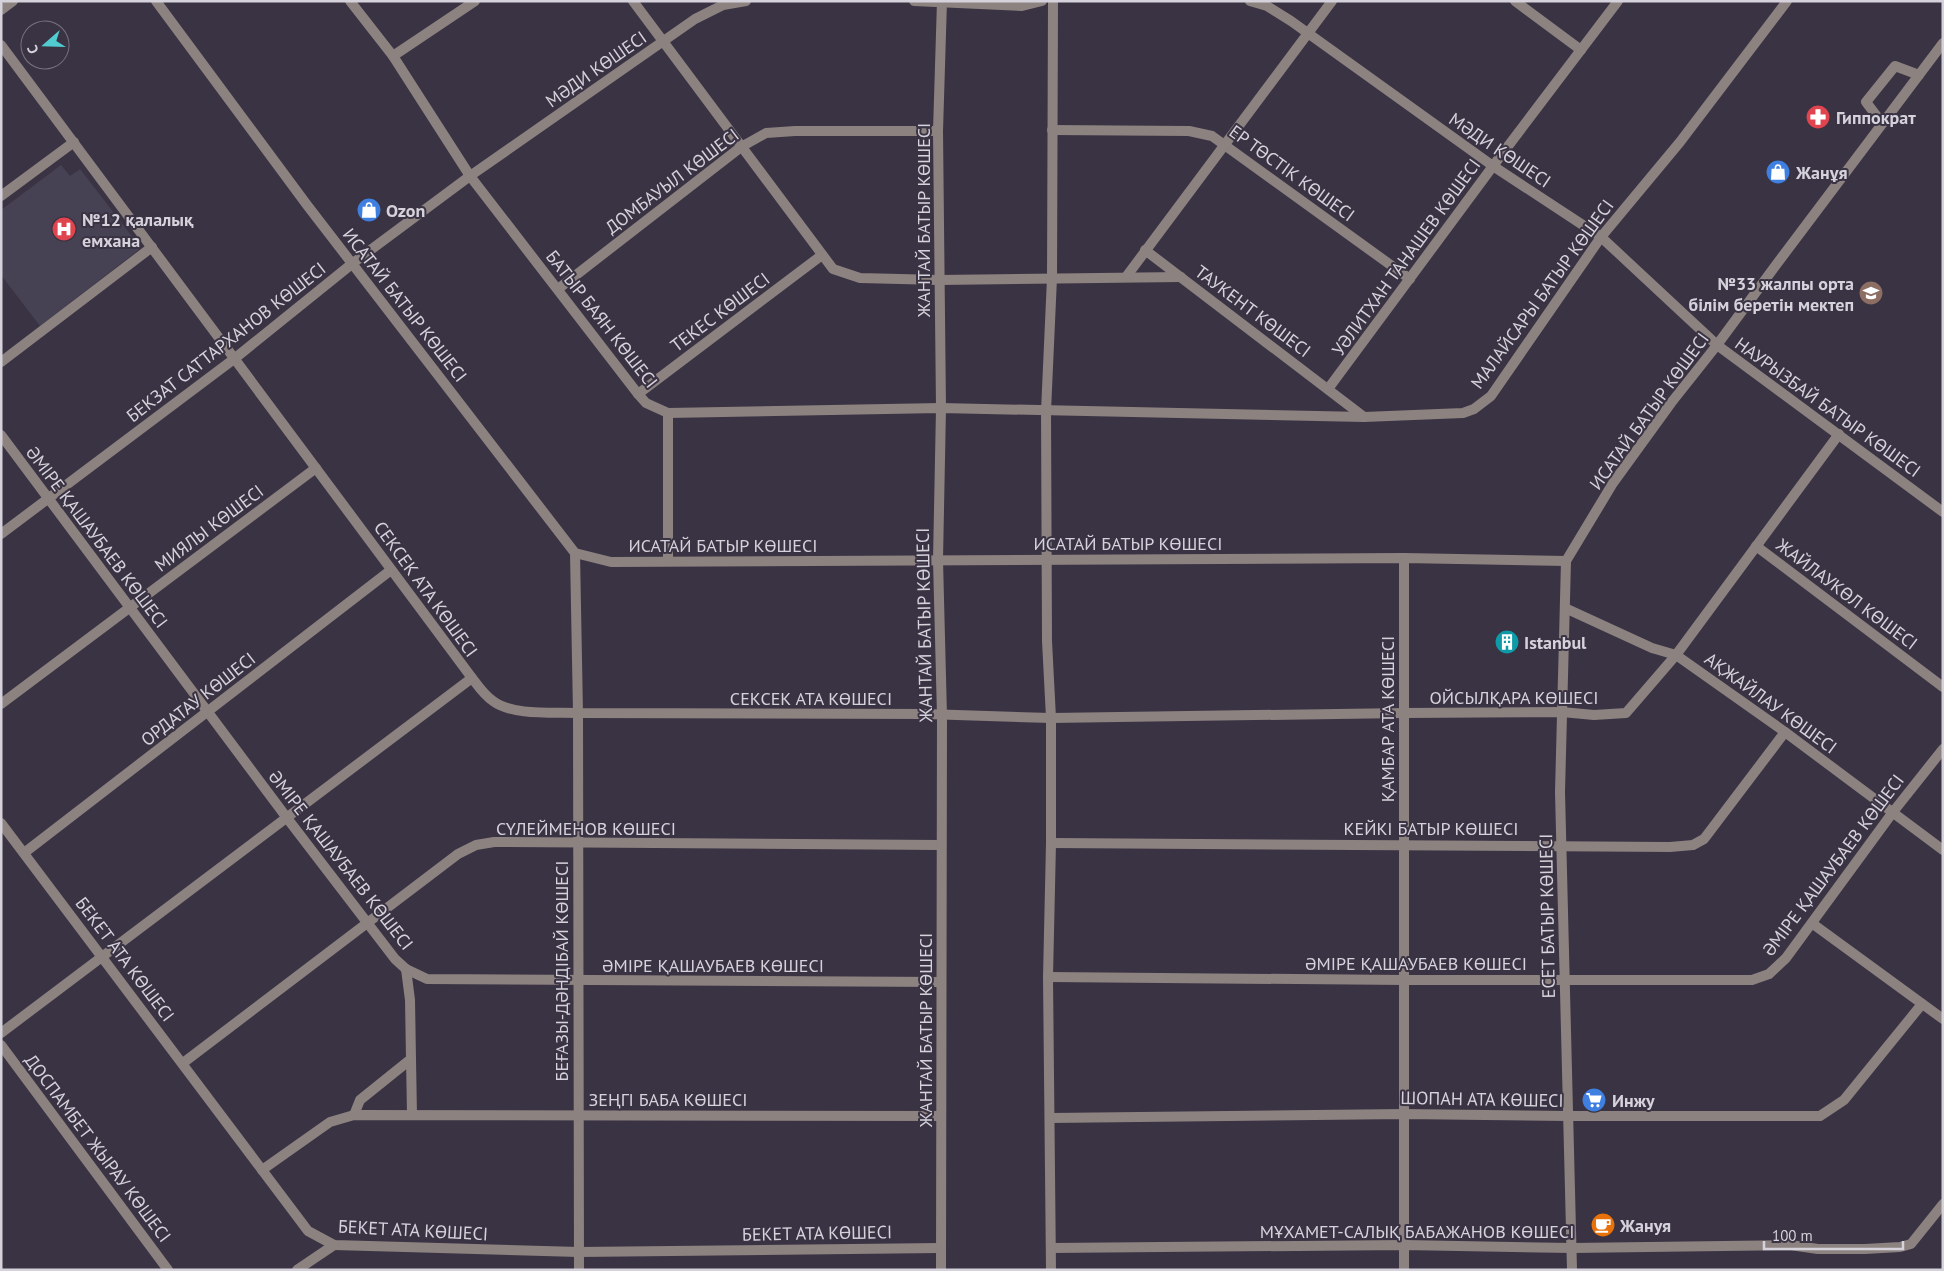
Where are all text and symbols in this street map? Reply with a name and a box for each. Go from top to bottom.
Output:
north arrow [20,20,70,70]
street label: МӘДИ КӨШЕСІ [541,26,651,112]
text: С [23,43,43,56]
pharmacy icon: Гиппократ [1805,104,1831,130]
place label: Гиппократ [1836,106,1916,129]
street label: МӘДИ КӨШЕСІ [1445,107,1555,193]
street label: ЕР ТӨСТІК КӨШЕСІ [1225,120,1359,226]
street label: ДОМБАУЫЛ КӨШЕСІ [601,123,743,239]
street label: ЖАНТАЙ БАТЫР КӨШЕСІ [912,123,935,318]
street label: УӘЛИТХАН ТАНАШЕВ КӨШЕСІ [1327,154,1485,360]
shop icon: Жанұя [1765,159,1791,185]
place label: Жанұя [1795,161,1848,184]
street label: МАЛАЙСАРЫ БАТЫР КӨШЕСІ [1465,195,1619,393]
shop icon: Ozon [356,197,382,223]
place label: Ozon [386,199,425,222]
place label: №12 қалалық емхана [82,208,194,252]
hospital icon: №12 қалалық емхана [51,216,77,242]
street label: ИСАТАЙ БАТЫР КӨШЕСІ [338,224,472,386]
street label: БАТЫР БАЯН КӨШЕСІ [541,245,663,393]
street label: БЕКЗАТ САТТАРХАНОВ КӨШЕСІ [122,257,330,427]
street label: ТАУКЕНТ КӨШЕСІ [1190,260,1316,362]
street label: ТЕКЕС КӨШЕСІ [666,267,774,357]
place label: №33 жалпы орта білім беретін мектеп [1689,272,1854,316]
school or university icon: №33 жалпы орта білім беретін мектеп [1858,280,1884,306]
street label: ИСАТАЙ БАТЫР КӨШЕСІ [1584,328,1714,494]
street label: НАУРЫЗБАЙ БАТЫР КӨШЕСІ [1731,332,1925,482]
street label: ӘМІРЕ ҚАШАУБАЕВ КӨШЕСІ [21,441,173,633]
street label: МИЯЛЫ КӨШЕСІ [150,480,268,576]
street label: СЕКСЕК АТА КӨШЕСІ [369,517,483,661]
street label: ЖАНТАЙ БАТЫР КӨШЕСІ [911,528,937,723]
street label: ИСАТАЙ БАТЫР КӨШЕСІ [1034,532,1222,555]
street label: ЖАЙЛАУКӨЛ КӨШЕСІ [1771,533,1922,655]
street label: ИСАТАЙ БАТЫР КӨШЕСІ [629,534,817,557]
building icon: Istanbul [1494,629,1520,655]
place label: Istanbul [1524,631,1587,654]
street label: ҚАМБАР АТА КӨШЕСІ [1376,636,1399,802]
street label: ОРДАТАУ КӨШЕСІ [136,647,260,751]
street label: АҚЖАЙЛАУ КӨШЕСІ [1700,647,1842,759]
street label: ОЙСЫЛҚАРА КӨШЕСІ [1430,686,1598,709]
street label: СЕКСЕК АТА КӨШЕСІ [730,687,892,710]
street label: ӘМІРЕ ҚАШАУБАЕВ КӨШЕСІ [264,765,418,955]
street label: ӘМІРЕ ҚАШАУБАЕВ КӨШЕСІ [1757,769,1909,961]
street label: СҮЛЕЙМЕНОВ КӨШЕСІ [496,817,676,840]
street label: КЕЙКІ БАТЫР КӨШЕСІ [1344,817,1519,840]
street label: ЕСЕТ БАТЫР КӨШЕСІ [1534,833,1560,999]
street label: БЕҒАЗЫ-ДӘНДІБАЙ КӨШЕСІ [550,861,573,1081]
street label: БЕКЕТ АТА КӨШЕСІ [71,892,179,1026]
street label: ЖАНТАЙ БАТЫР КӨШЕСІ [914,933,937,1128]
street label: ӘМІРЕ ҚАШАУБАЕВ КӨШЕСІ [1305,952,1527,975]
street label: ӘМІРЕ ҚАШАУБАЕВ КӨШЕСІ [602,954,824,977]
street label: ДОСПАМБЕТ ЖЫРАУ КӨШЕСІ [20,1049,176,1247]
street label: ШОПАН АТА КӨШЕСІ [1400,1086,1564,1112]
supermarket icon: Инжу [1581,1087,1607,1113]
street label: ЗЕҢГІ БАБА КӨШЕСІ [589,1088,747,1111]
place label: Инжу [1612,1089,1655,1112]
cafe icon: Жануя [1590,1212,1616,1238]
place label: Жануя [1619,1214,1671,1237]
street label: БЕКЕТ АТА КӨШЕСІ [337,1215,489,1245]
scale bar [1764,1218,1903,1250]
street label: БЕКЕТ АТА КӨШЕСІ [742,1220,892,1246]
street label: МҰХАМЕТ-САЛЫҚ БАБАЖАНОВ КӨШЕСІ [1260,1220,1574,1243]
text: 100 m [1772,1226,1813,1245]

